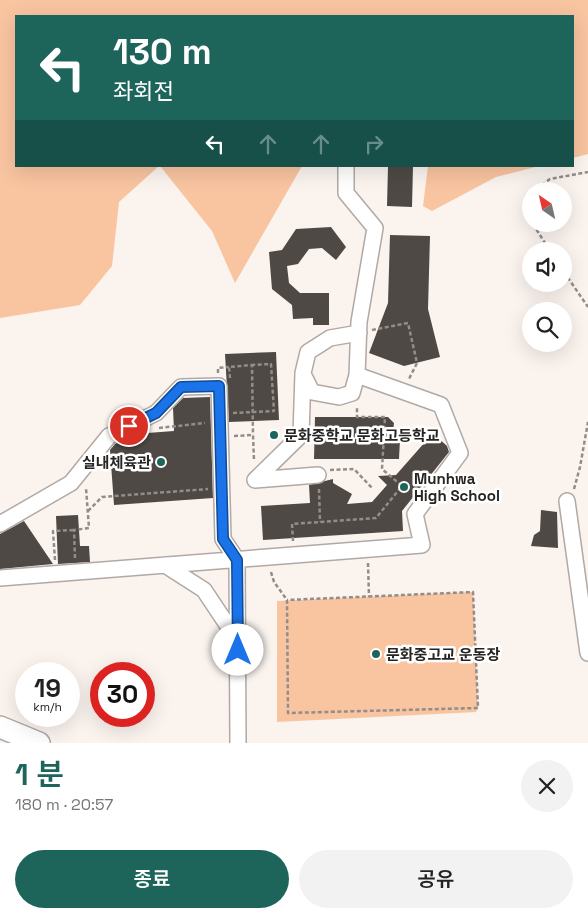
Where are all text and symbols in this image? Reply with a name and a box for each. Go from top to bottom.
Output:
text: 130 m [113,30,212,74]
icon: left [30,35,95,100]
text: 좌회전 [113,77,174,105]
icon: left [201,130,229,158]
icon: ahead [254,130,282,158]
icon: ahead [307,130,335,158]
icon: right [360,130,388,158]
north arrow [522,182,572,232]
map controls [522,182,572,352]
button: sound [522,242,572,292]
button: search [522,302,572,352]
pin [108,405,150,447]
icon: arrive [115,412,143,440]
place label: 문화중학교 문화고등학교 [284,426,440,445]
marker: 문화중학교 문화고등학교 [268,429,280,441]
place label: 실내체육관 [82,453,151,472]
marker: 실내체육관 [155,456,167,468]
place label: Munhwa High School [414,469,500,505]
marker: Munhwa High School [398,481,410,493]
position arrow [211,623,263,675]
place label: 문화중고교 운동장 [386,645,500,664]
marker: 문화중고교 운동장 [370,648,382,660]
speed limit sign: 30 [90,662,155,727]
text: 19 [34,672,61,704]
text: km/h [33,699,62,715]
text: 1 분 [15,755,64,794]
button: close [521,760,573,812]
text: 180 m · 20:57 [15,794,113,815]
button: 종료 [15,850,289,908]
button: 공유 [299,850,573,908]

